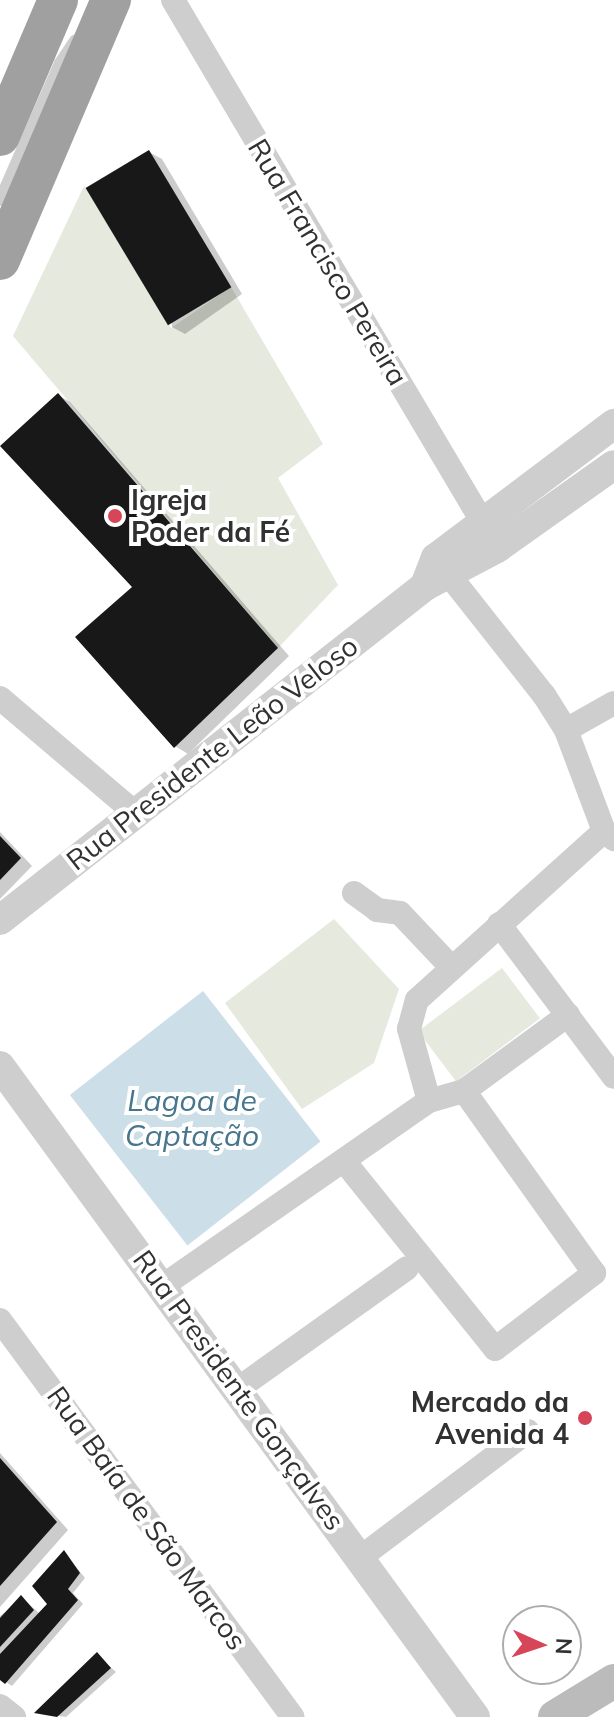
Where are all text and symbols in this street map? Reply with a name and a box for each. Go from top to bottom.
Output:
street label: Rua Francisco Pereira [241,133,415,391]
place label: Igreja Poder da Fé [131,483,290,549]
marker: Igreja Poder da Fé [106,507,124,525]
street label: Rua Presidente Leão Veloso [60,629,364,877]
water label: Lagoa de Captação [125,1082,259,1152]
street label: Rua Presidente Gonçalves [126,1243,352,1537]
street label: Rua Baía de São Marcos [40,1380,254,1656]
place label: Mercado da Avenida 4 [411,1385,569,1451]
marker: Mercado da Avenida 4 [576,1409,594,1427]
north arrow [502,1605,582,1685]
text: N [550,1637,578,1655]

